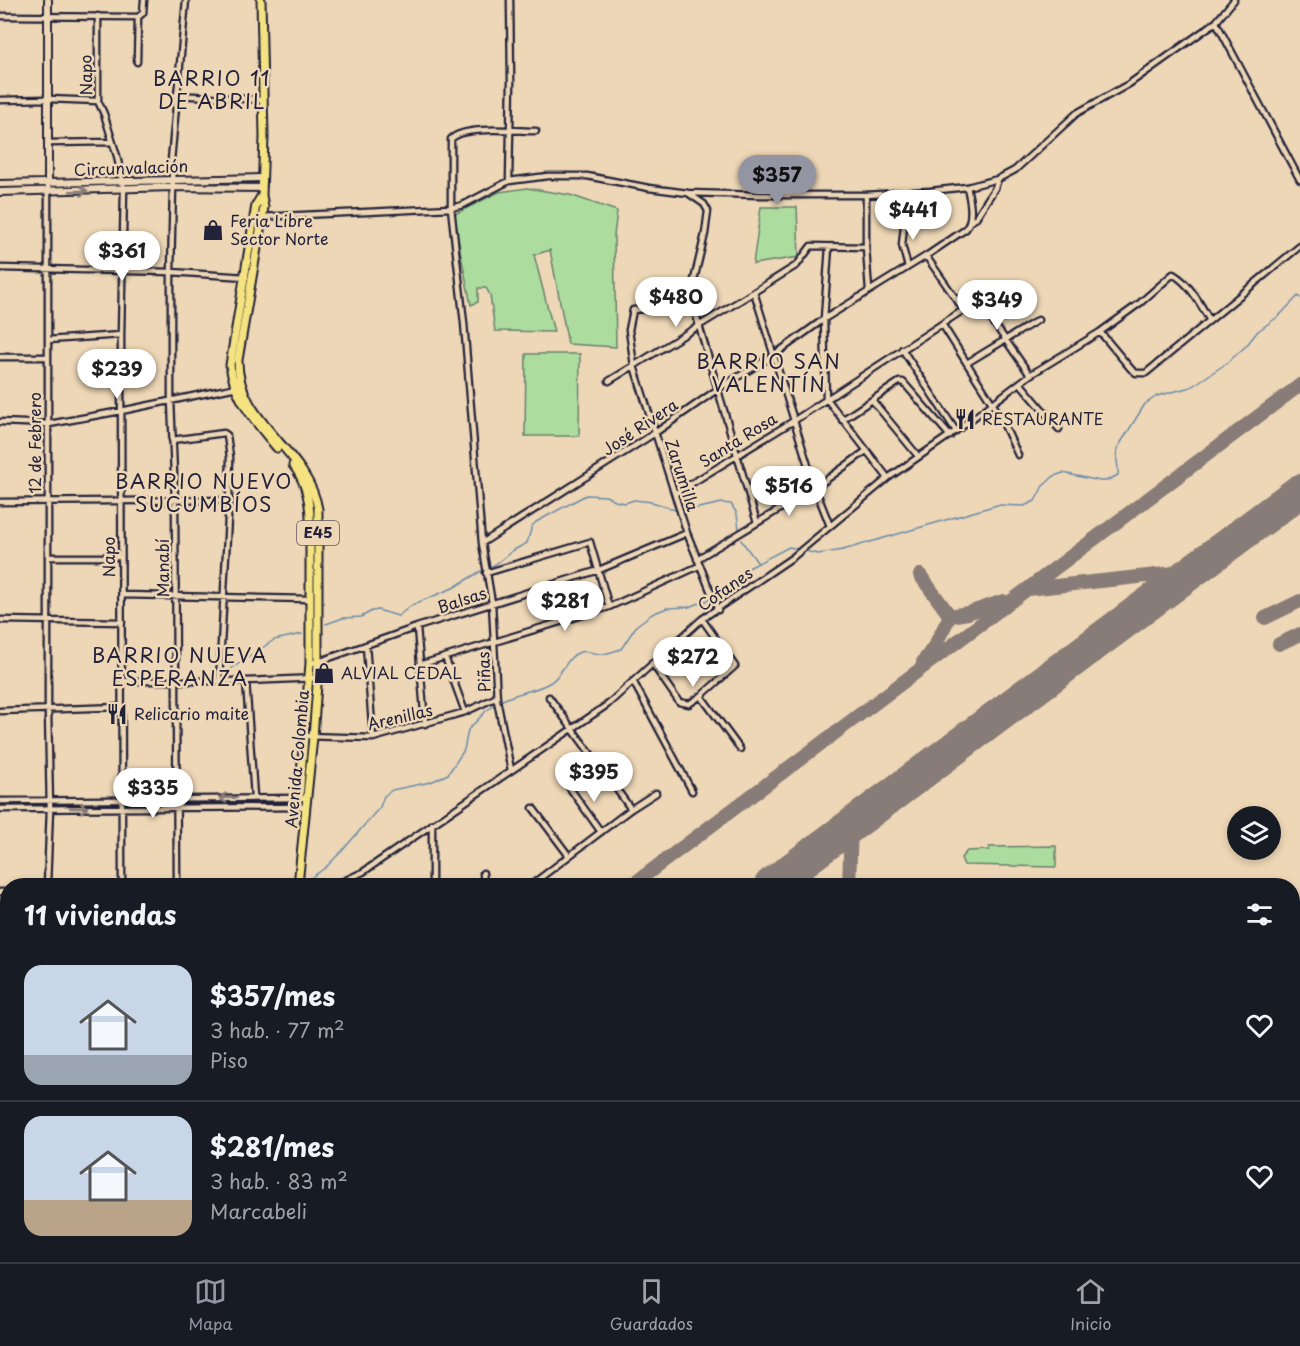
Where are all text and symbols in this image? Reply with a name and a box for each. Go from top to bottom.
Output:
street label: Napo [73,54,97,95]
district label: BARRIO 11 DE ABRIL [153,63,271,116]
street label: Circunvalación [73,153,188,181]
pin: $357 [741,155,813,206]
text: $357 [752,159,802,189]
one-way arrow [69,185,89,197]
pin: $441 [877,190,949,241]
text: $441 [889,194,937,224]
place label: Feria Libre Sector Norte [230,208,329,250]
shop icon: Feria Libre Sector Norte [201,218,225,242]
pin: $361 [86,231,158,282]
text: $361 [98,235,146,265]
pin: $480 [640,277,712,328]
pin: $349 [961,280,1033,331]
text: $480 [649,281,703,311]
text: $349 [971,284,1023,314]
district label: BARRIO SAN VALENTÍN [697,346,841,399]
pin: $239 [81,349,153,400]
text: $239 [91,353,143,383]
street label: 12 de Febrero [22,392,46,494]
street label: José Rivera [597,392,682,460]
street label: Santa Rosa [694,406,781,473]
place label: RESTAURANTE [982,406,1104,430]
restaurant icon: RESTAURANTE [953,407,977,431]
street label: Zarumilla [660,435,706,514]
district label: BARRIO NUEVO SUCUMBÍOS [115,466,293,519]
pin: $516 [753,466,825,517]
text: $516 [765,470,813,500]
road number: E45 [297,521,339,545]
street label: Napo [96,537,120,577]
street label: Manabí [150,538,174,597]
street label: Cofanes [692,560,757,616]
street label: Balsas [434,580,489,618]
pin: $281 [529,581,601,632]
text: $281 [541,585,589,615]
pin: $272 [657,637,729,688]
district label: BARRIO NUEVA ESPERANZA [92,640,268,693]
text: $272 [667,641,719,671]
street label: Piñas [470,651,496,693]
place label: ALVIAL CEDAL [341,660,462,684]
shop icon: ALVIAL CEDAL [312,661,336,685]
street label: Avenida Colombia [278,689,314,829]
street label: Arenillas [365,697,435,735]
place label: Relicario maite [134,701,249,725]
restaurant icon: Relicario maite [105,702,129,726]
pin: $395 [558,752,630,803]
text: $395 [569,756,619,786]
pin: $335 [117,768,189,819]
text: $335 [127,772,179,802]
one-way arrow [219,792,239,804]
one-way arrow [69,802,89,814]
map controls [1227,806,1281,860]
button: layers [1227,806,1281,860]
text: 11 viviendas [24,895,176,934]
icon: filters [1243,898,1276,931]
text: $357/mes [210,976,335,1015]
icon: home [72,989,144,1061]
icon: heart [1243,1009,1276,1042]
text: 3 hab. · 77 m² [210,1015,345,1045]
text: Piso [210,1045,248,1075]
text: $281/mes [210,1127,334,1166]
icon: home [72,1140,144,1212]
icon: heart [1243,1160,1276,1193]
text: 3 hab. · 83 m² [210,1166,348,1196]
text: Marcabeli [210,1196,307,1226]
tab: Mapa [189,1275,233,1335]
tab: Guardados [610,1275,693,1335]
tab: Inicio [1070,1275,1111,1335]

